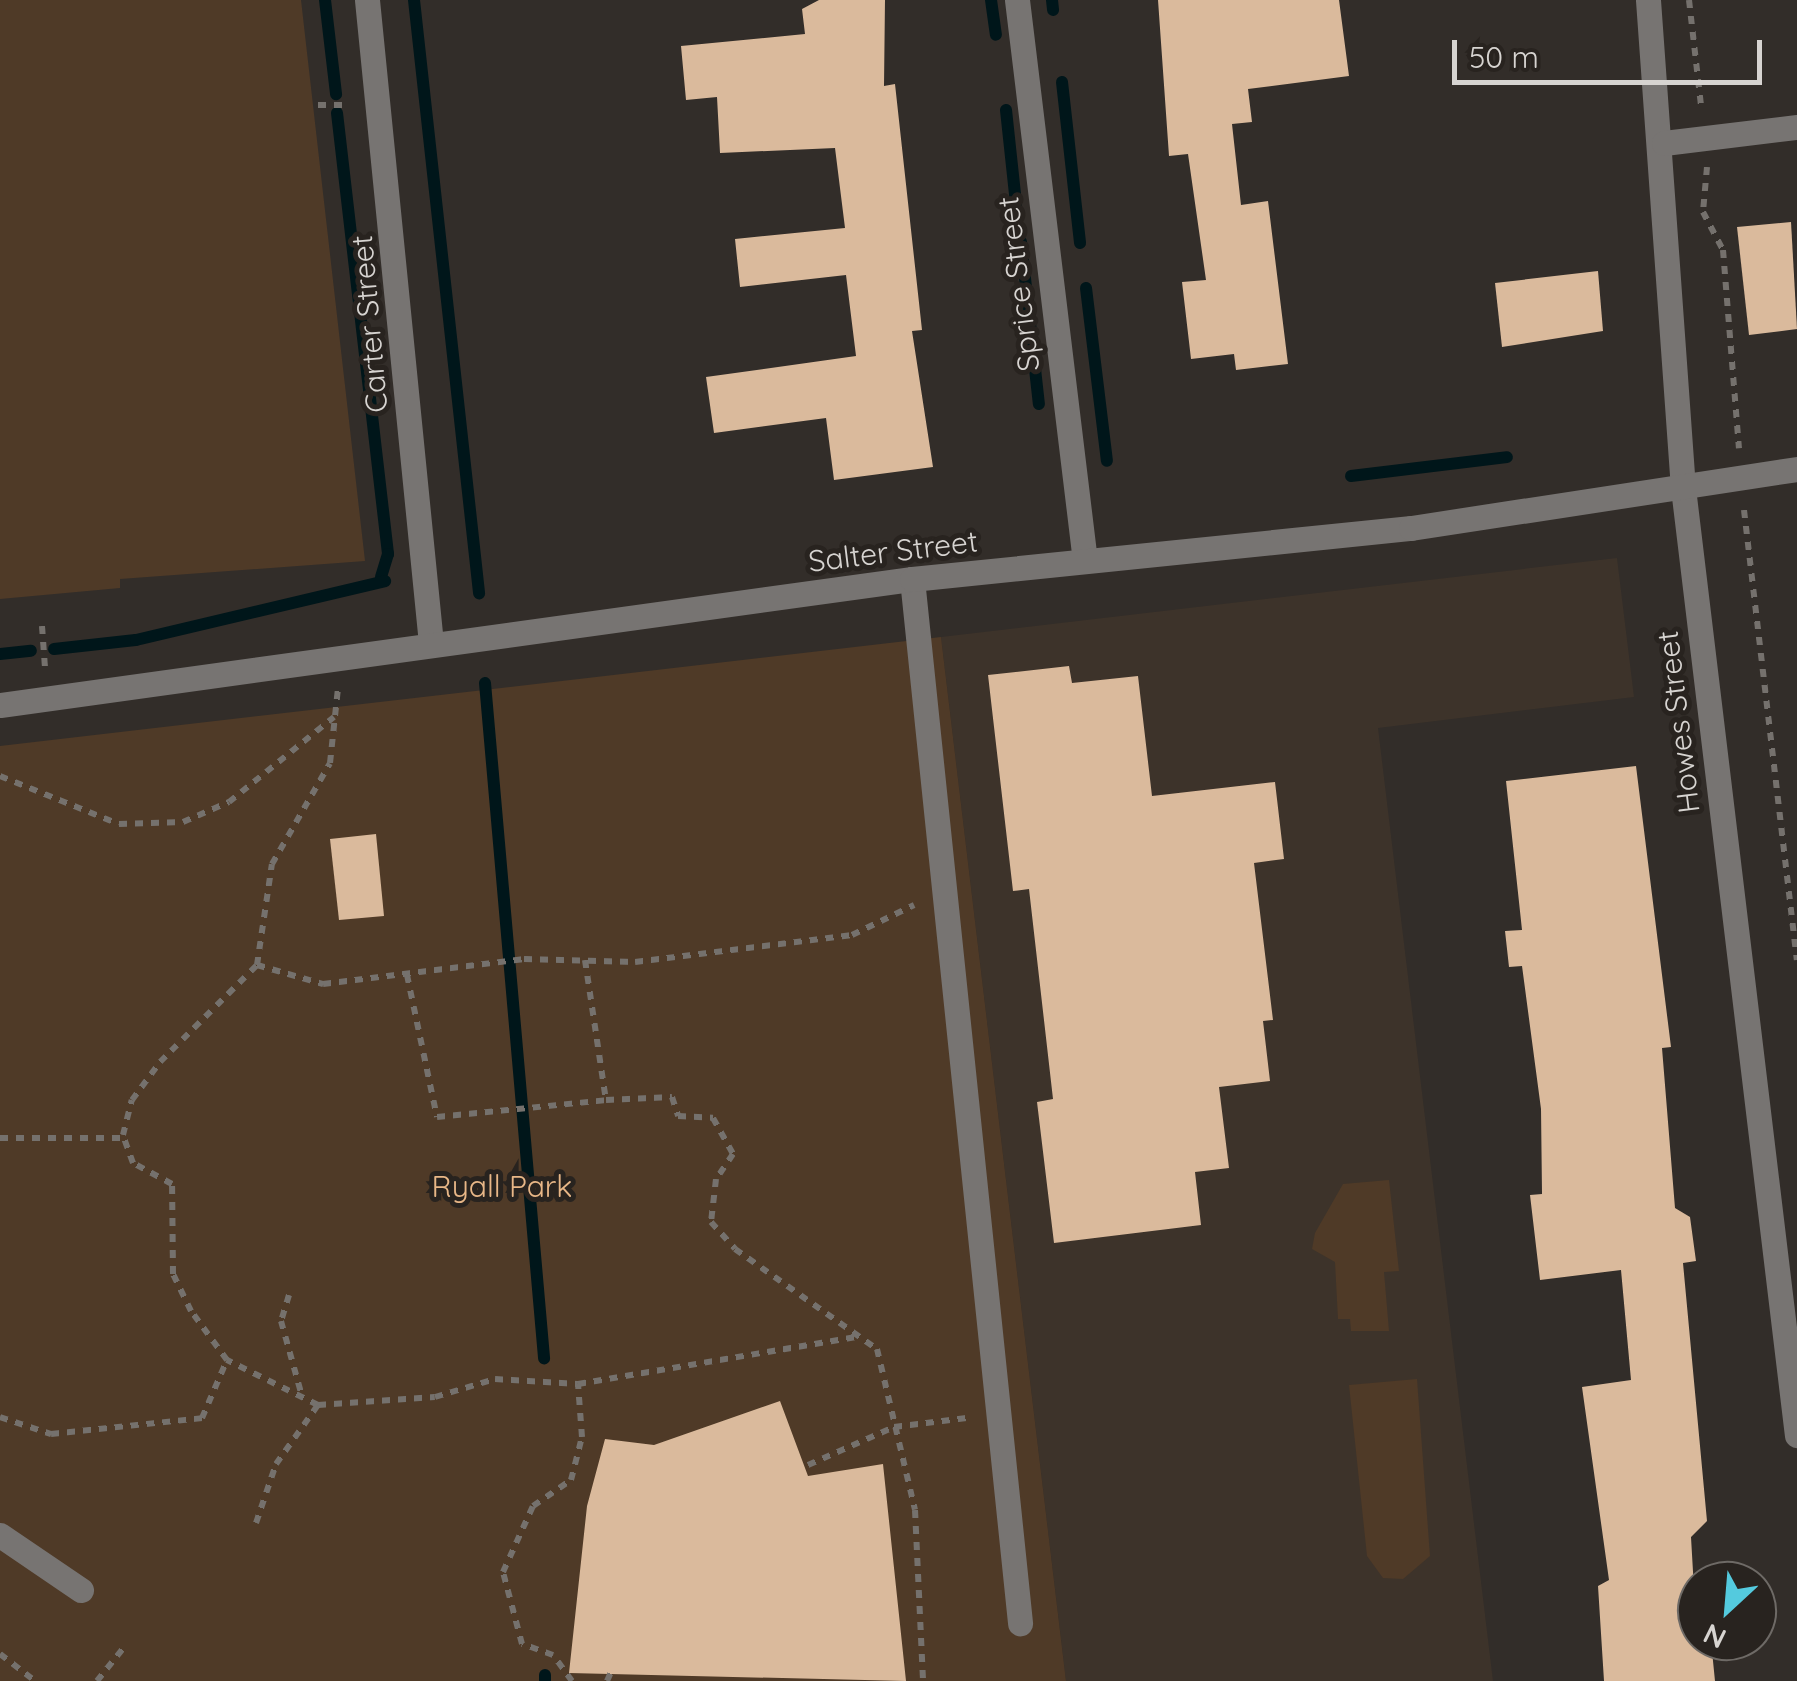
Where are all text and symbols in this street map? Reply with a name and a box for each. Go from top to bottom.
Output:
scale bar [1457,20,1767,82]
text: 50 m [1469,38,1539,76]
street label: Sprice Street [989,195,1047,373]
street label: Carter Street [343,234,395,414]
street label: Salter Street [806,523,980,579]
street label: Howes Street [1649,629,1707,815]
park label: Ryall Park [432,1168,572,1204]
north arrow [1677,1561,1777,1661]
text: N [1698,1616,1731,1657]

